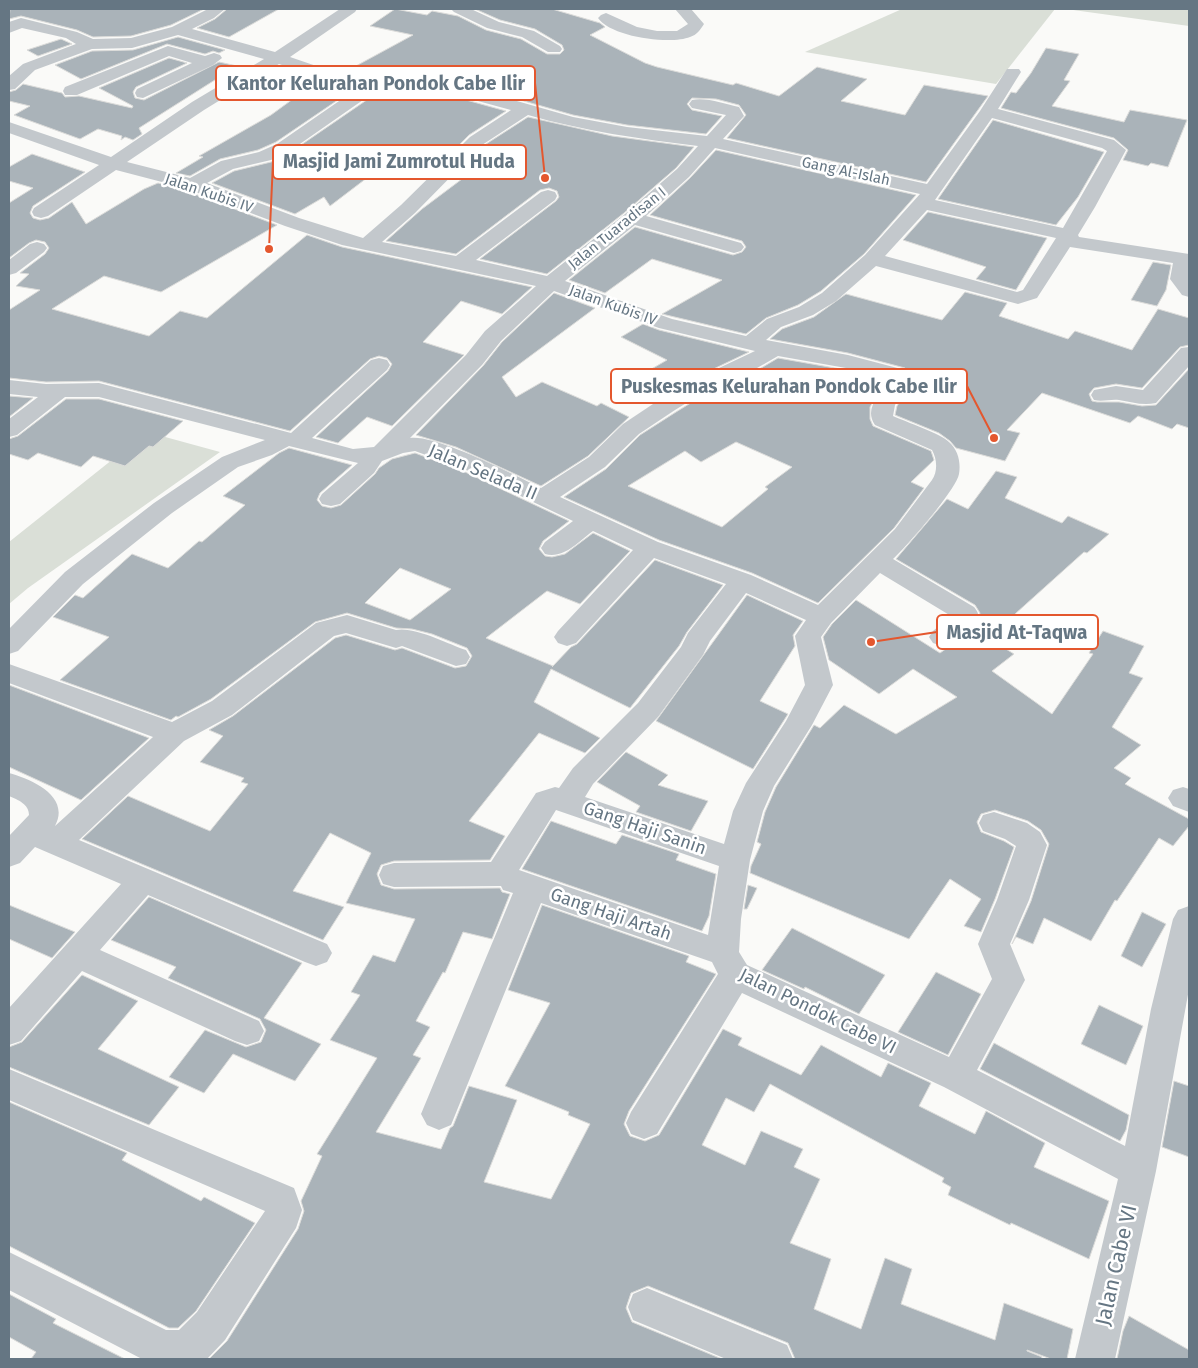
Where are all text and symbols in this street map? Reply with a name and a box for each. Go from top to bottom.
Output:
callout: Kantor Kelurahan Pondok Cabe Ilir [216,66,535,100]
text: Kantor Kelurahan Pondok Cabe Ilir [227,72,526,95]
callout: Masjid Jami Zumrotul Huda [273,145,526,179]
text: Masjid Jami Zumrotul Huda [283,150,515,173]
street label: Gang Al-Islah [800,153,892,189]
street label: Jalan Kubis IV [163,169,256,217]
street label: Jalan Tuaradisan I [564,183,670,273]
street label: Jalan Kubis IV [567,281,660,329]
callout: Puskesmas Kelurahan Pondok Cabe Ilir [611,369,967,403]
text: Puskesmas Kelurahan Pondok Cabe Ilir [621,375,957,398]
street label: Jalan Selada II [425,439,541,505]
callout: Masjid At-Taqwa [937,615,1098,649]
text: Masjid At-Taqwa [947,621,1088,644]
street label: Gang Haji Sanin [581,797,709,859]
street label: Gang Haji Artah [548,883,674,945]
street label: Jalan Pondok Cabe VI [736,963,900,1059]
street label: Jalan Cabe VI [1089,1202,1143,1328]

